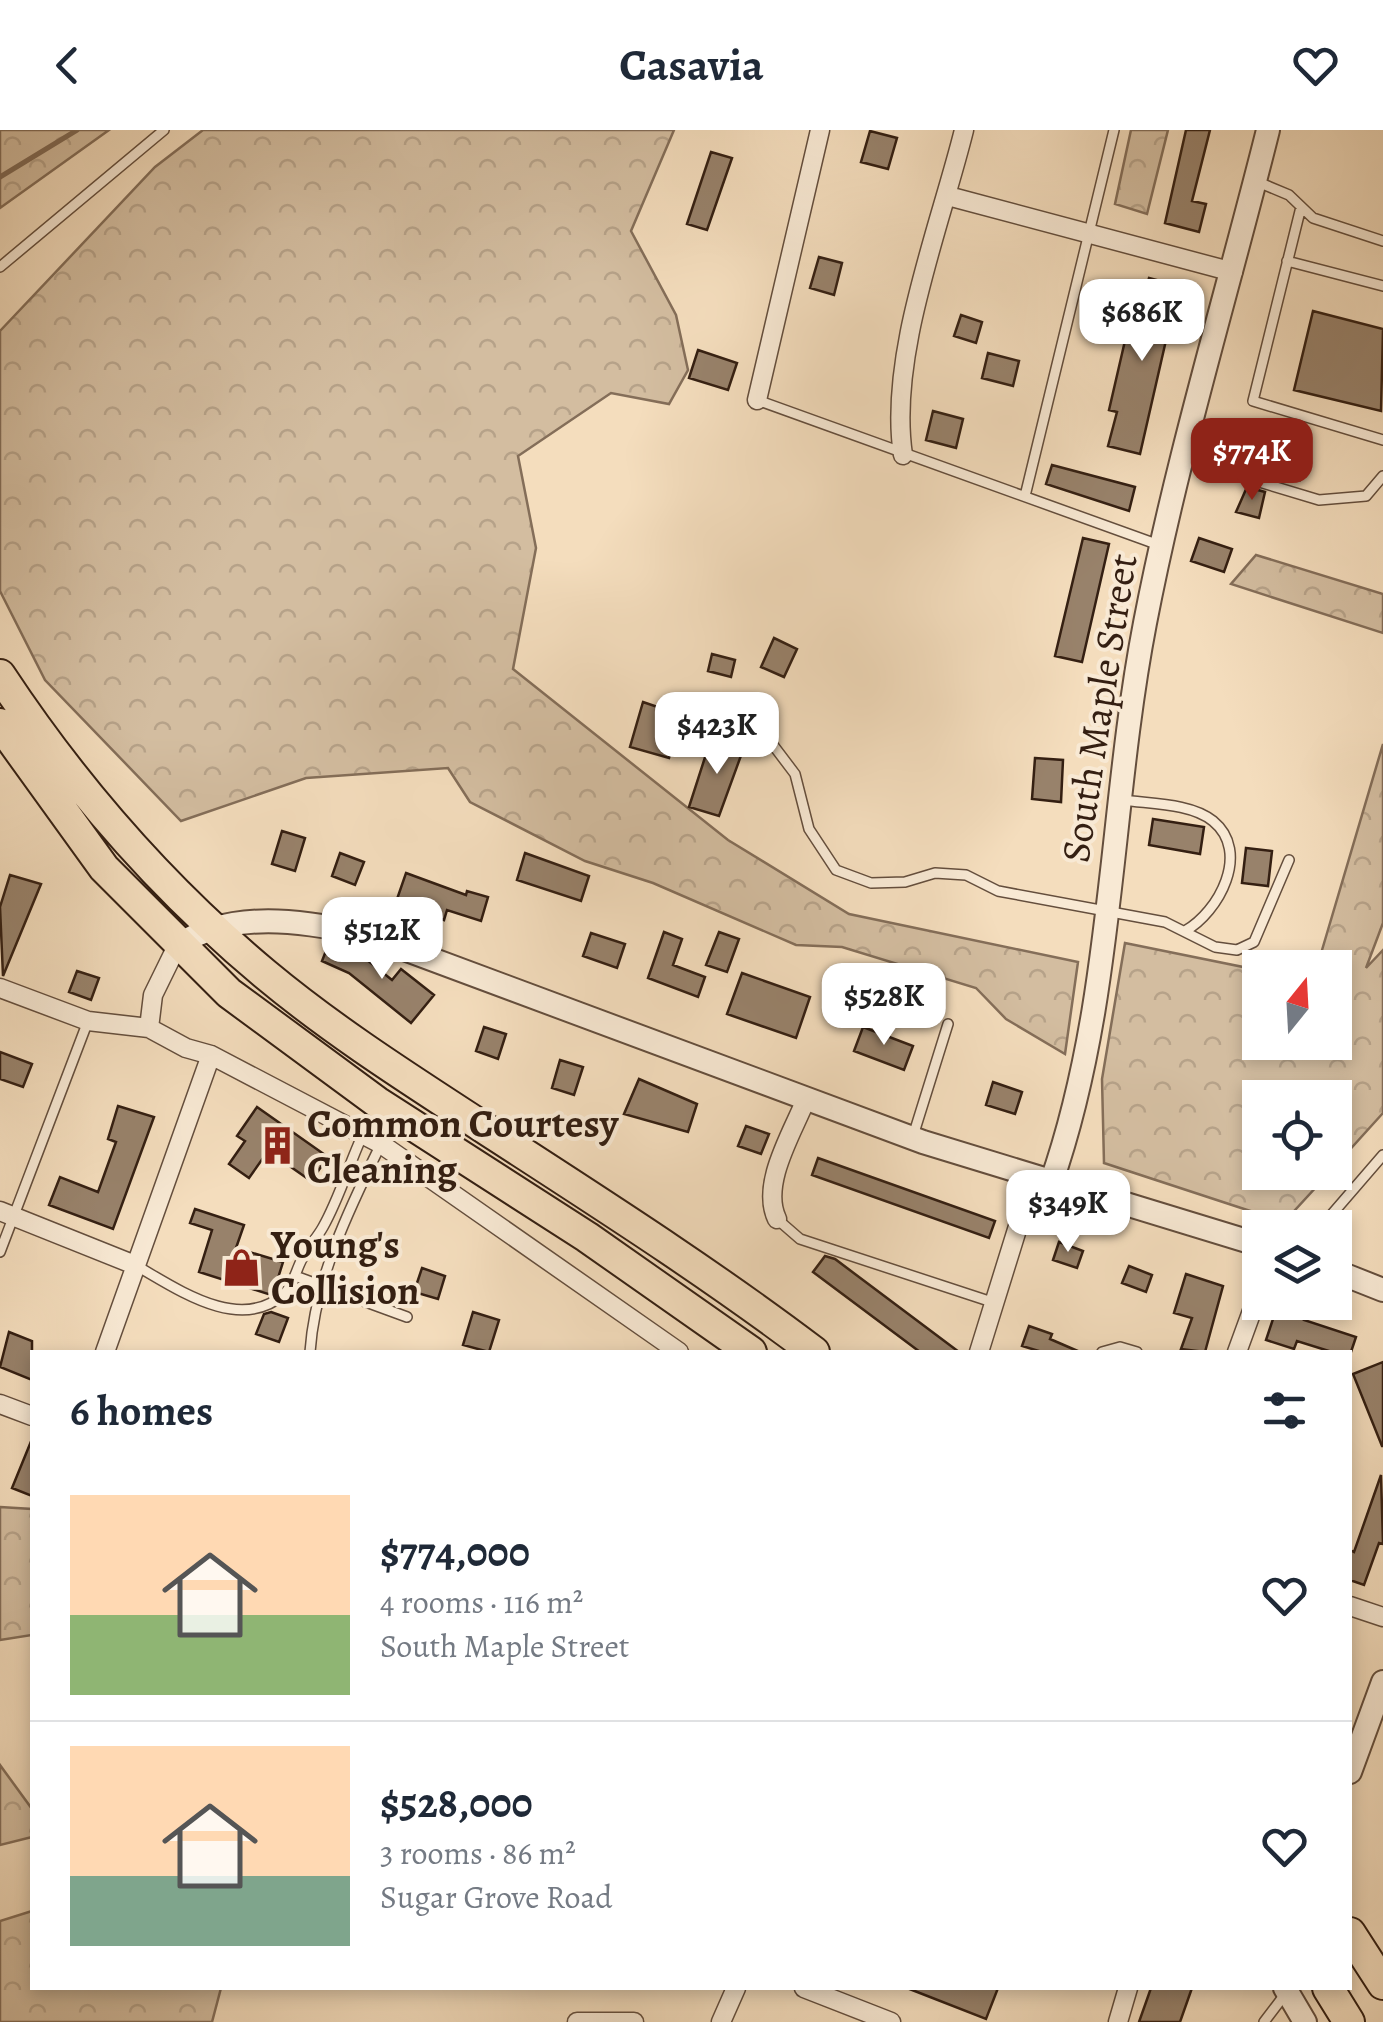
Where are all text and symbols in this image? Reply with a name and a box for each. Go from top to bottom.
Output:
text: Casavia [619,34,764,96]
icon: back [40,38,95,93]
icon: heart [1288,38,1343,93]
pin: $686K [1072,279,1212,364]
text: $686K [1101,289,1183,333]
pin: $774K [1182,418,1322,503]
text: $774K [1213,428,1291,472]
street label: South Maple Street [1047,550,1151,866]
pin: $423K [647,692,787,777]
text: $423K [677,702,757,746]
pin: $512K [312,897,452,982]
text: $512K [344,907,420,951]
north arrow [1242,950,1352,1060]
map controls [1242,950,1352,1320]
pin: $528K [814,963,954,1048]
text: $528K [844,973,924,1017]
button: locate [1242,1080,1352,1190]
place label: Common Courtesy Cleaning [307,1096,620,1197]
building icon: Common Courtesy Cleaning [256,1125,298,1167]
pin: $349K [998,1170,1138,1255]
text: $349K [1028,1180,1108,1224]
button: layers [1242,1210,1352,1320]
place label: Young's Collision [270,1217,420,1318]
shop icon: Young's Collision [220,1246,262,1288]
text: 6 homes [70,1382,213,1439]
icon: filters [1257,1383,1312,1438]
text: $774,000 [380,1523,530,1580]
icon: home [150,1535,270,1655]
icon: heart [1257,1568,1312,1623]
text: 4 rooms · 116 m² [380,1580,583,1624]
text: South Maple Street [380,1624,629,1668]
text: $528,000 [380,1774,533,1831]
icon: home [150,1786,270,1906]
icon: heart [1257,1819,1312,1874]
text: 3 rooms · 86 m² [380,1831,576,1875]
text: Sugar Grove Road [380,1875,612,1919]

